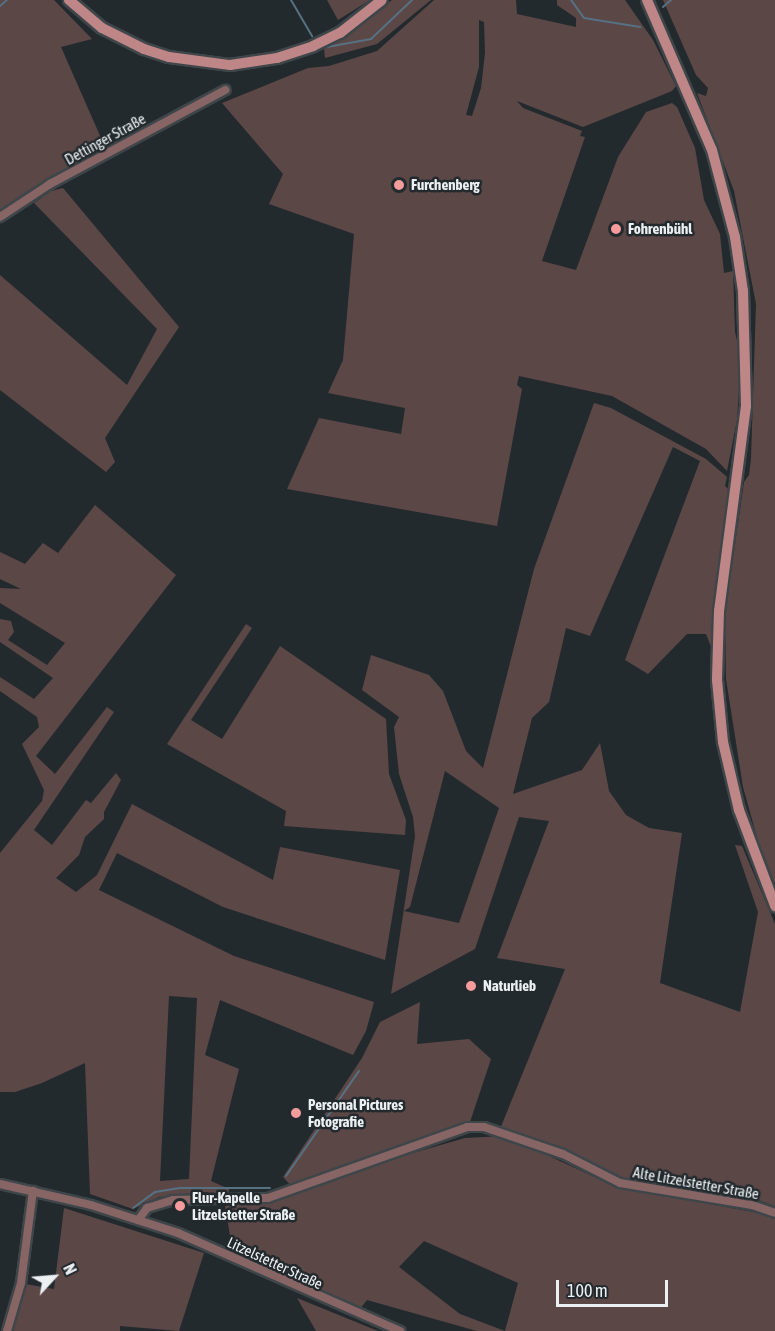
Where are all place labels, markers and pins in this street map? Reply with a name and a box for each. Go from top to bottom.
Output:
place label: Furchenberg [411,176,480,194]
marker: Furchenberg [392,178,406,192]
place label: Fohrenbühl [628,220,692,238]
marker: Fohrenbühl [609,222,623,236]
place label: Naturlieb [483,977,536,995]
marker: Naturlieb [464,979,478,993]
place label: Personal Pictures Fotografie [308,1095,403,1130]
marker: Personal Pictures Fotografie [289,1106,303,1120]
place label: Flur-Kapelle Litzelstetter Straße [192,1188,295,1223]
marker: Flur-Kapelle Litzelstetter Straße [173,1199,187,1213]

